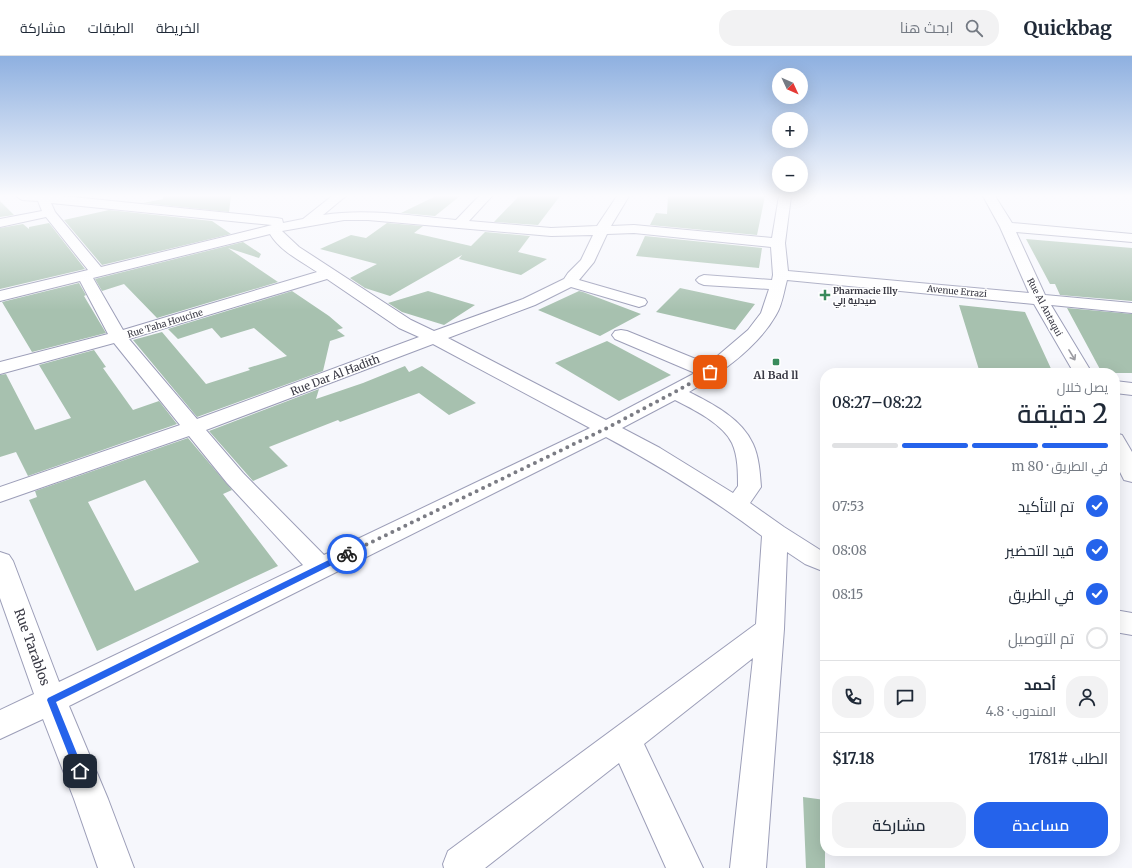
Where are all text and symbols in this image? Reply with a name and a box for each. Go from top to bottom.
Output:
search box [719,10,999,46]
text: Quickbag [1023,16,1112,40]
icon: search [963,17,985,39]
text: ابحث هنا [900,18,953,37]
text: مشاركة [20,19,66,37]
text: الطبقات [88,19,134,37]
text: الخريطة [156,19,200,37]
north arrow [772,68,808,104]
map controls [772,68,808,192]
button: + [772,112,808,148]
button: − [772,156,808,192]
street label: Rue Al Antaqui [1025,276,1065,338]
street label: Avenue Errazi [926,283,988,299]
place label: Pharmacie Illy صيدلية إلي [833,285,898,309]
marker: Pharmacie Illy صيدلية إلي [820,290,830,300]
street label: Rue Taha Houcine [126,306,204,340]
one-way arrow [1068,349,1076,360]
street label: Rue Dar Al Hadith [288,351,382,399]
pin [693,355,727,389]
marker: Al Bad ll [771,357,781,367]
icon: bag [699,361,721,383]
place label: Al Bad ll [753,368,799,382]
text: يصل خلال [1057,379,1108,396]
text: 08:22–08:27 [832,393,922,412]
text: 2 دقيقة [1017,397,1108,430]
text: في الطريق · 80 m [1012,458,1108,475]
icon: check [1086,495,1108,517]
text: تم التأكيد [1018,497,1074,516]
text: 07:53 [832,498,864,515]
courier [327,534,367,574]
icon: check [1086,539,1108,561]
text: قيد التحضير [1006,541,1074,560]
text: 08:08 [832,542,867,559]
icon: bike [336,543,358,565]
icon: check [1086,583,1108,605]
text: في الطريق [1009,585,1074,604]
text: 08:15 [832,586,863,603]
street label: Rue Tarablos [10,606,54,688]
text: تم التوصيل [1008,629,1074,648]
text: أحمد [1024,675,1056,694]
button: phone [832,676,874,718]
button: chat [884,676,926,718]
button: person [1066,676,1108,718]
text: المندوب · 4.8 [986,703,1056,720]
text: $17.18 [832,749,875,768]
text: الطلب #1781 [1028,749,1108,768]
pin [63,754,97,788]
icon: home [69,760,91,782]
button: مشاركة [832,802,966,848]
button: مساعدة [974,802,1108,848]

